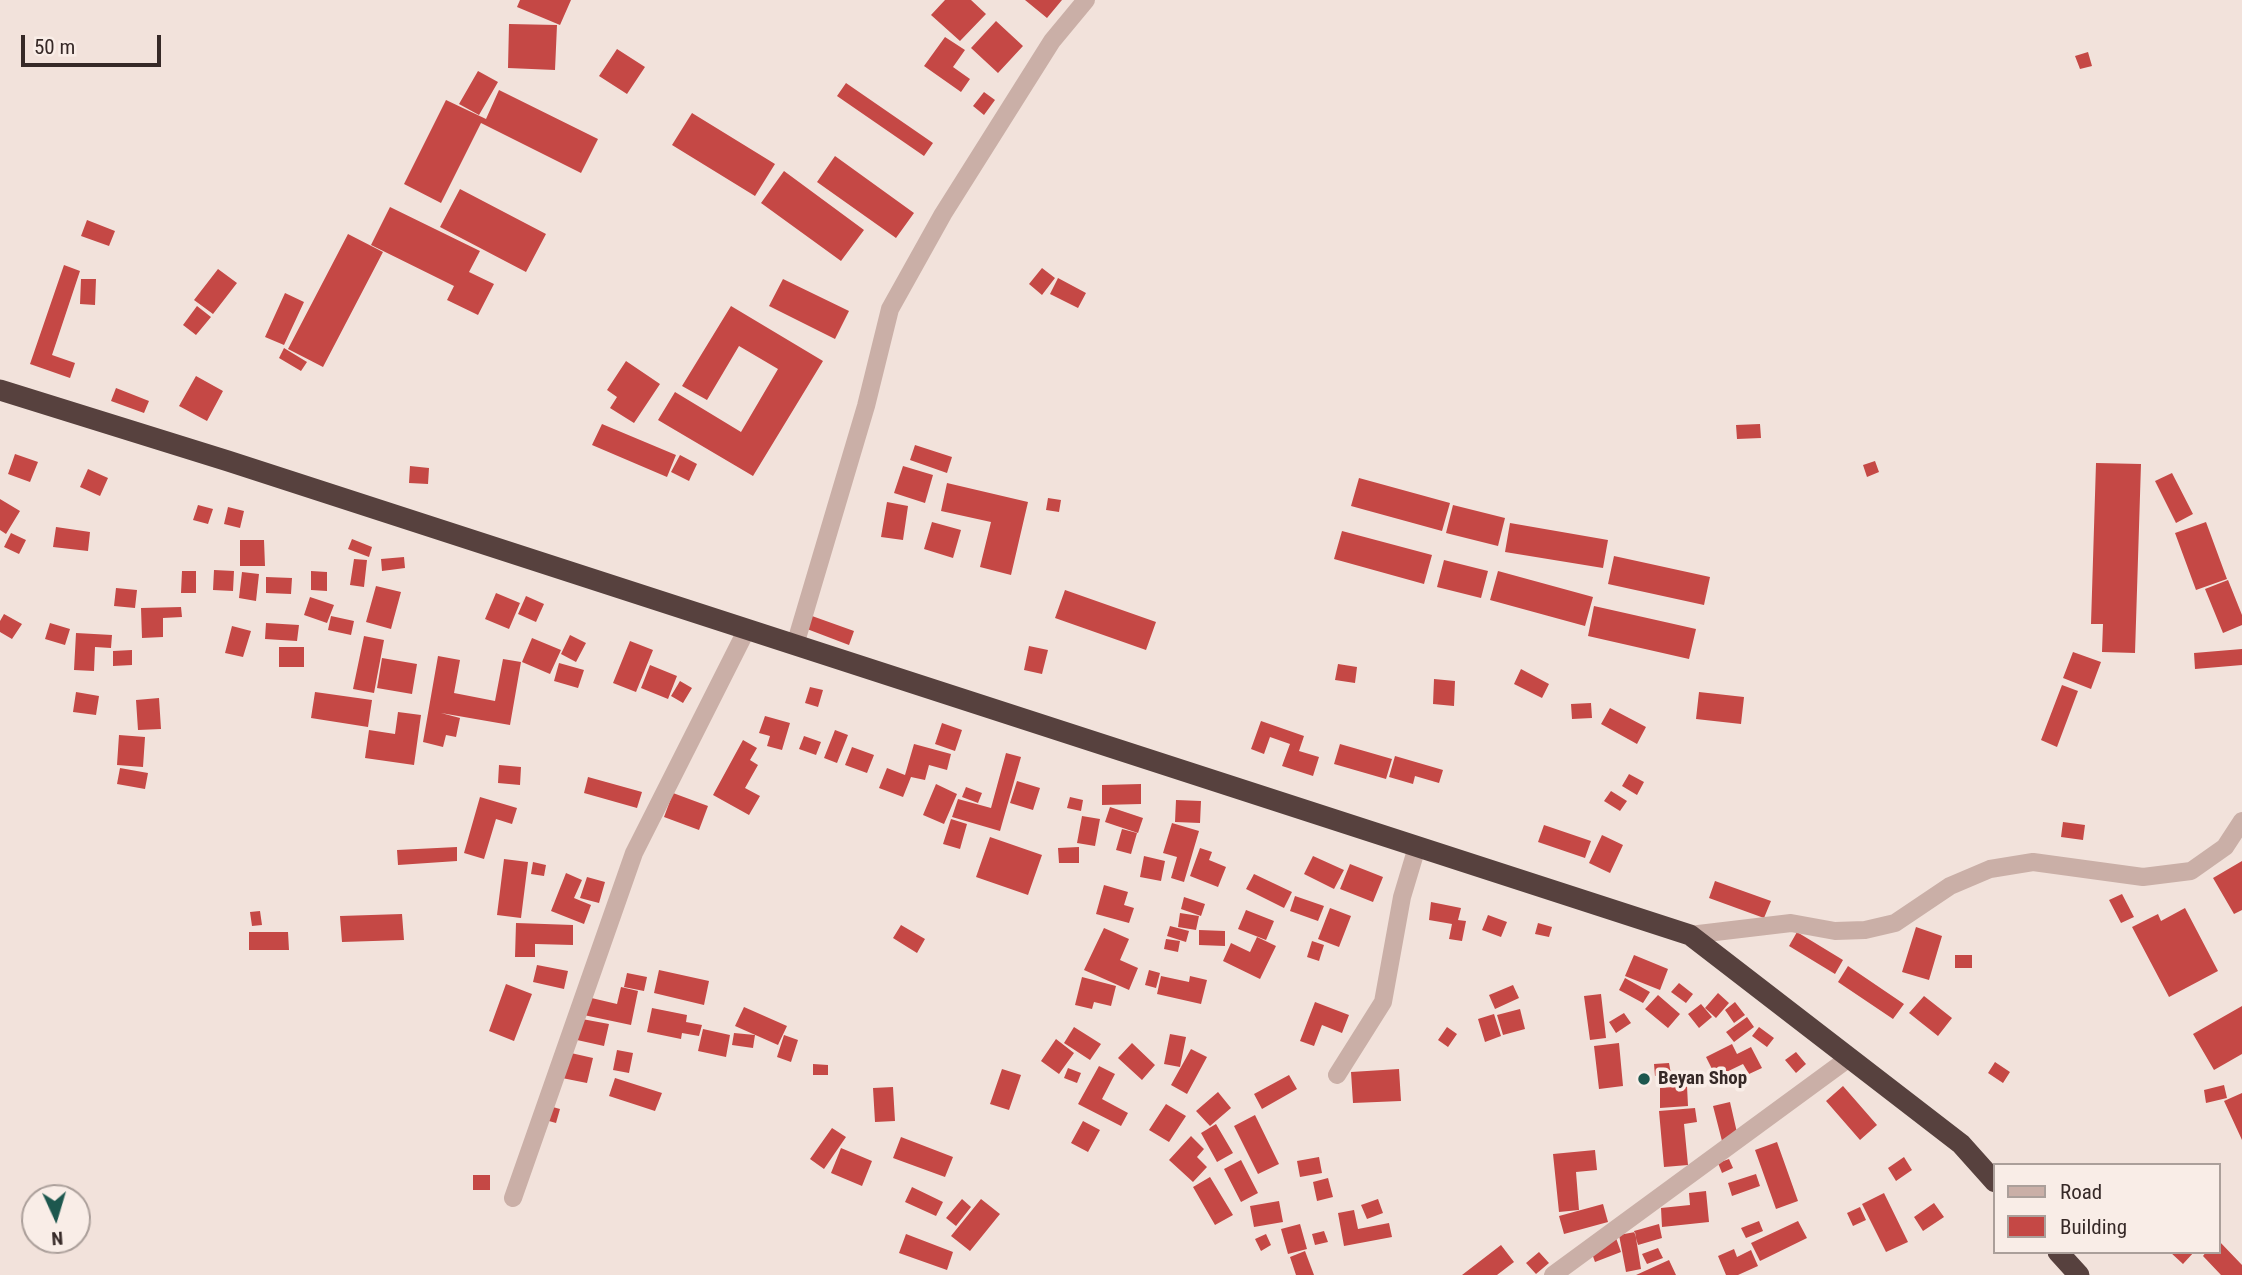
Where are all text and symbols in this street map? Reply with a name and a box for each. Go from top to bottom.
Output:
scale bar [24,21,164,65]
text: 50 m [34,35,75,59]
place label: Beyan Shop [1658,1068,1747,1090]
marker: Beyan Shop [1636,1071,1652,1087]
legend [1994,1163,2221,1254]
text: Road [2060,1180,2102,1204]
north arrow [21,1184,91,1254]
text: Building [2060,1215,2127,1239]
text: N [51,1227,64,1250]

